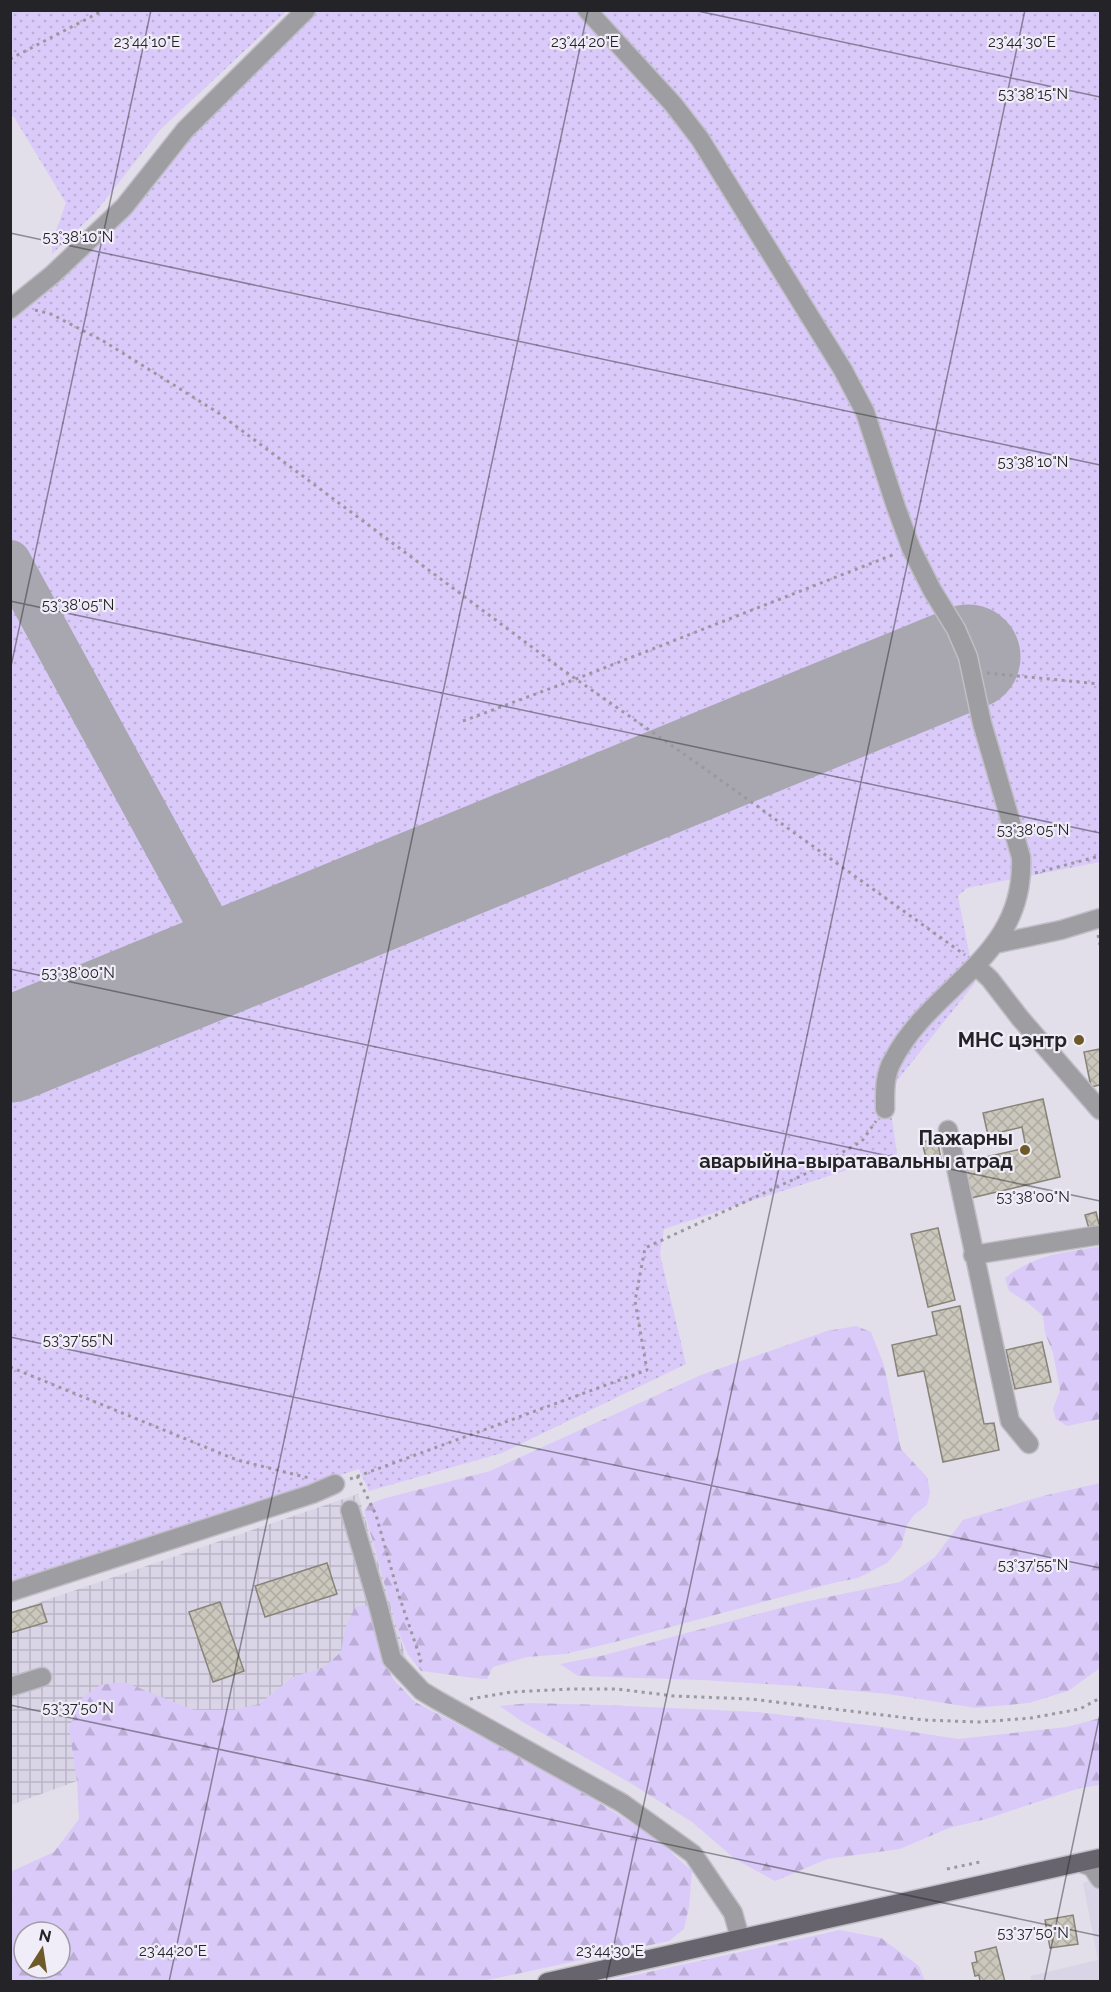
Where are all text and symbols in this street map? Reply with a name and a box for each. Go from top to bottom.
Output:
text: 23°44'10"E [114,33,180,51]
text: 23°44'20"E [551,33,619,51]
text: 23°44'30"E [988,33,1056,51]
text: 53°38'15"N [998,85,1068,103]
text: 53°38'10"N [43,228,113,246]
text: 53°38'10"N [998,453,1068,471]
text: 53°38'05"N [42,596,114,614]
text: 53°38'05"N [997,821,1069,839]
text: 53°38'00"N [41,964,115,982]
place label: МНС цэнтр [958,1028,1067,1052]
marker: МНС цэнтр [1072,1033,1086,1047]
place label: Пажарны аварыйна-выратавальны атрад [699,1126,1013,1173]
marker: Пажарны аварыйна-выратавальны атрад [1018,1143,1032,1157]
text: 53°38'00"N [996,1188,1070,1206]
text: 53°37'55"N [43,1331,113,1349]
text: 53°37'55"N [998,1556,1068,1574]
text: 53°37'50"N [42,1699,114,1717]
north arrow [12,1920,72,1980]
text: 53°37'50"N [997,1924,1069,1942]
text: N [37,1925,53,1946]
text: 23°44'20"E [139,1942,207,1960]
text: 23°44'30"E [576,1942,644,1960]

